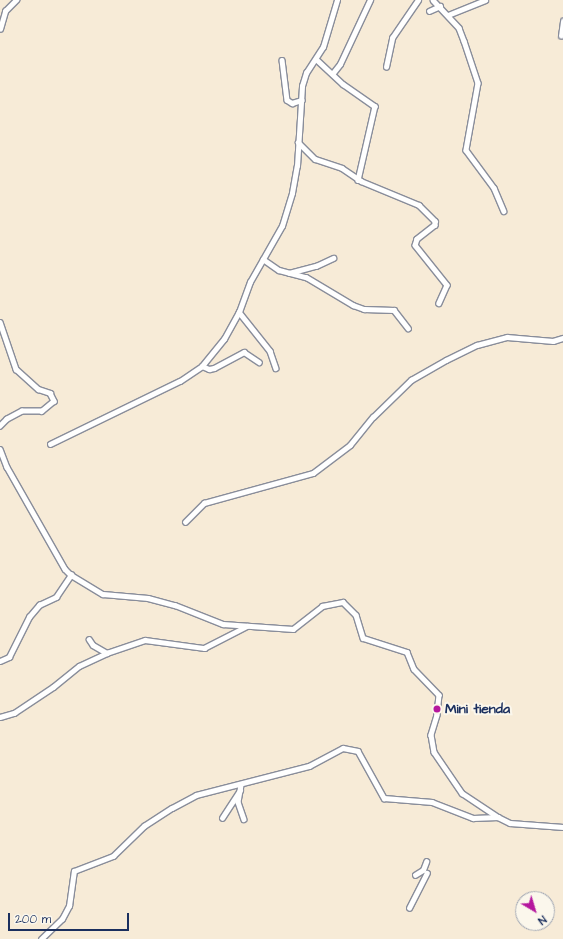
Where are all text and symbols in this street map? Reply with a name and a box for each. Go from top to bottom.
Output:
place label: Mini tienda [445,701,510,717]
marker: Mini tienda [432,704,442,714]
north arrow [515,891,555,931]
scale bar [10,905,131,931]
text: 200 m [15,911,51,928]
text: N [535,912,549,928]

